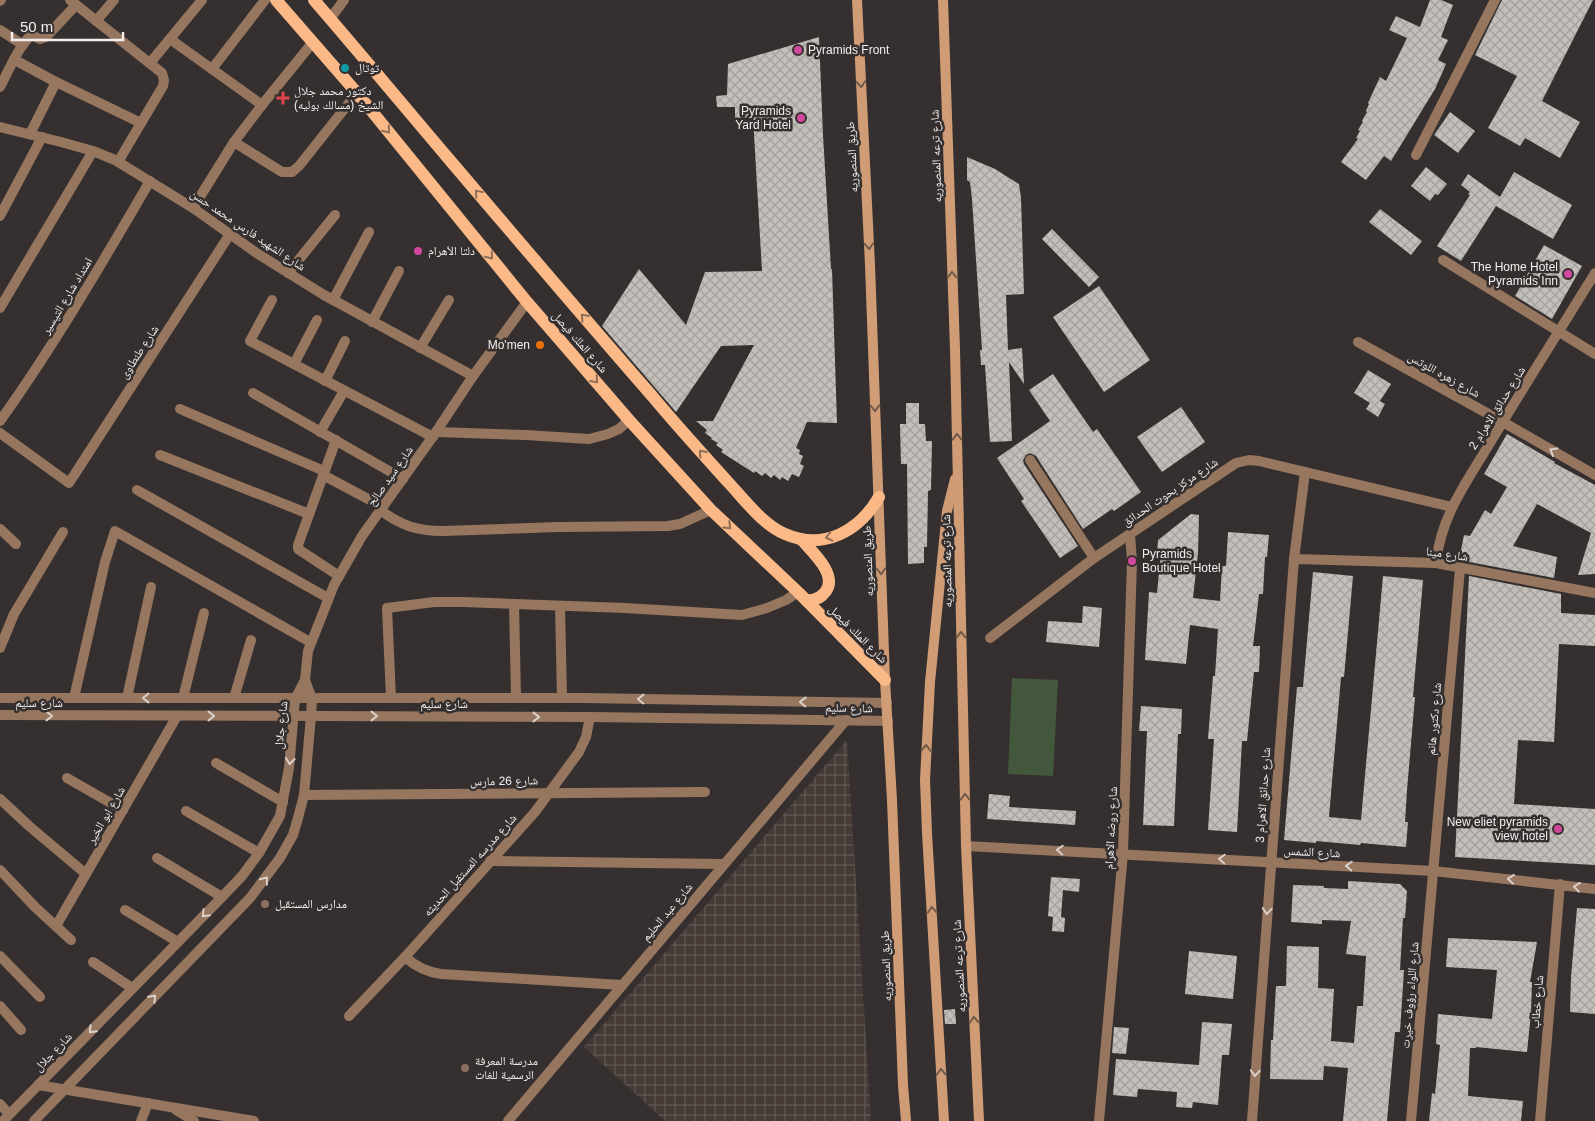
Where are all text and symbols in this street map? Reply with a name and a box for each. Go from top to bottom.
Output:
scale bar [12,10,124,42]
text: 50 m [20,18,53,35]
place label: Pyramids Front [808,43,890,57]
marker: Pyramids Front [792,44,804,56]
place label: توتال [355,61,379,75]
marker: توتال [339,62,351,74]
one-way arrow [855,80,866,88]
place label: دكتور محمد جلال الشيخ (مسالك بوليه) [294,84,384,112]
marker: دكتور محمد جلال الشيخ (مسالك بوليه) [276,91,290,105]
place label: Pyramids Yard Hotel [735,104,791,132]
street label: شارع ترعه المنصوريه [927,109,946,203]
marker: Pyramids Yard Hotel [795,112,807,124]
street label: طريق المنصوريه [843,121,861,193]
one-way arrow [382,124,390,133]
street label: شارع الشهيد فارس محمد حسن [187,186,308,275]
one-way arrow [476,190,484,199]
one-way arrow [863,242,874,250]
place label: دلتا الأهرام [428,244,475,259]
marker: دلتا الأهرام [412,245,424,257]
one-way arrow [484,251,493,260]
street label: امتداد شارع التيسير [38,255,96,338]
place label: The Home Hotel Pyramids Inn [1471,260,1558,288]
marker: The Home Hotel Pyramids Inn [1562,268,1574,280]
one-way arrow [947,271,958,279]
street label: شارع الملك فيصل [549,308,611,377]
one-way arrow [580,313,589,322]
street label: شارع طنطاوى [116,322,162,382]
place label: Mo'men [488,338,530,352]
marker: Mo'men [534,339,546,351]
street label: شارع زهره اللوتس [1405,349,1483,401]
street label: شارع حدائق الاهرام 2 [1466,364,1529,453]
one-way arrow [589,375,598,384]
one-way arrow [870,405,881,413]
one-way arrow [952,433,962,441]
street label: شارع سيد صالح [364,443,417,509]
one-way arrow [1549,447,1558,457]
one-way arrow [699,449,708,458]
street label: شارع مركز بحوث الحدائق [1120,455,1221,530]
street label: شارع ترعه المنصوريه [939,514,956,608]
one-way arrow [722,520,731,529]
street label: طريق المنصوريه [860,525,876,597]
one-way arrow [825,531,834,542]
street label: شارع مينا [1425,544,1469,565]
place label: Pyramids Boutique Hotel [1142,547,1221,575]
marker: Pyramids Boutique Hotel [1126,555,1138,567]
one-way arrow [876,567,887,575]
street label: شارع الملك فيصل [825,602,890,667]
one-way arrow [956,631,967,639]
street label: شارع دكتور هانم [1424,682,1445,756]
one-way arrow [141,693,149,703]
one-way arrow [636,694,644,704]
street label: شارع سليم [15,696,63,711]
one-way arrow [799,696,807,707]
street label: شارع سليم [420,697,468,712]
street label: شارع جلال [272,700,291,750]
street label: شارع سليم [825,701,873,716]
one-way arrow [45,711,53,721]
one-way arrow [208,711,215,721]
one-way arrow [370,711,378,722]
one-way arrow [532,712,540,722]
one-way arrow [921,744,931,752]
street label: شارع حدائق الاهرام 3 [1253,747,1274,843]
one-way arrow [285,757,296,765]
street label: شارع 26 مارس [470,773,538,790]
street label: شارع ابو الخير [83,784,129,847]
street label: شارع روضه الاهرام [1102,786,1121,870]
one-way arrow [960,793,970,801]
street label: شارع مدرسه المستقبل الحديثه [420,811,520,920]
place label: New eliet pyramids view hotel [1447,815,1548,843]
marker: New eliet pyramids view hotel [1552,823,1564,835]
street label: شارع الشمس [1283,844,1341,861]
one-way arrow [1056,845,1064,856]
one-way arrow [1218,854,1226,865]
one-way arrow [1345,861,1353,872]
one-way arrow [1507,874,1515,885]
one-way arrow [259,877,267,886]
street label: شارع عبد الحليم [639,880,696,945]
one-way arrow [1573,882,1582,892]
place label: مدارس المستقبل [275,897,347,911]
marker: مدارس المستقبل [259,898,271,910]
one-way arrow [926,906,937,914]
one-way arrow [1262,907,1273,915]
one-way arrow [202,908,211,917]
street label: شارع ترعه المنصوريه [950,919,969,1013]
street label: طريق المنصوريه [878,930,894,1002]
street label: شارع اللواء رؤوف خيرت [1398,941,1423,1049]
street label: شارع خطاب [1528,975,1547,1029]
one-way arrow [147,995,156,1004]
one-way arrow [969,1016,980,1024]
one-way arrow [88,1024,97,1033]
street label: شارع جلال [31,1030,76,1075]
place label: مدرسة المعرفة الرسمية للغات [475,1054,538,1082]
marker: مدرسة المعرفة الرسمية للغات [459,1062,471,1074]
one-way arrow [936,1068,947,1076]
one-way arrow [1250,1069,1261,1077]

